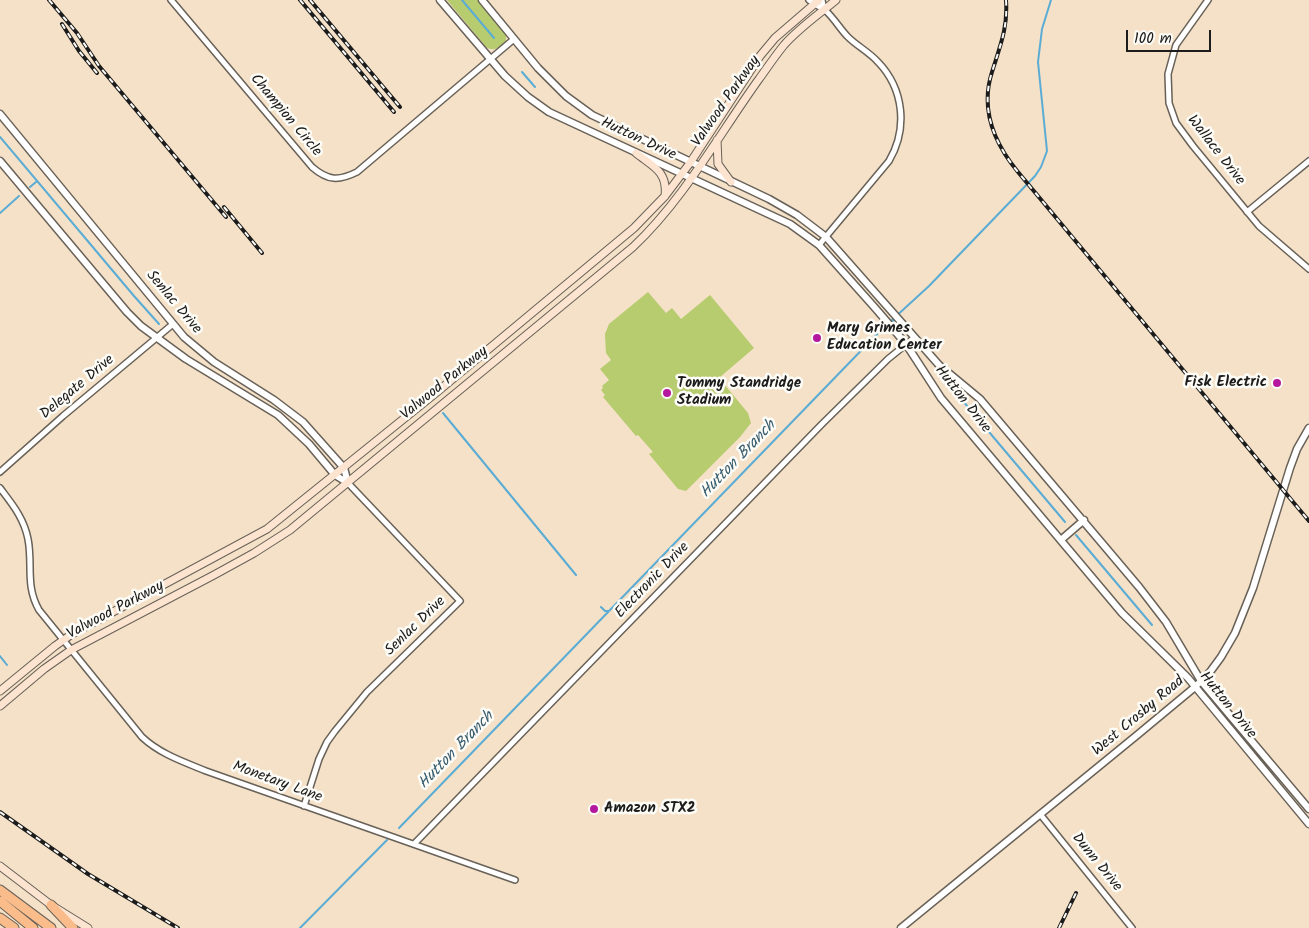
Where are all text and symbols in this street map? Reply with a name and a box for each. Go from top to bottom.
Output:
scale bar [1129,20,1214,52]
text: 100 m [1134,27,1172,51]
street label: Valwood Parkway [689,53,765,151]
street label: Champion Circle [245,71,325,161]
street label: Wallace Drive [1182,112,1248,190]
street label: Hutton Drive [598,115,678,165]
street label: Senlac Drive [141,268,205,338]
place label: Mary Grimes Education Center [827,320,942,355]
marker: Mary Grimes Education Center [811,332,823,344]
street label: Valwood Parkway [398,343,492,425]
street label: Delegate Drive [37,352,119,424]
street label: Hutton Drive [930,363,994,437]
place label: Fisk Electric [1184,374,1267,392]
place label: Tommy Standridge Stadium [677,375,801,410]
marker: Fisk Electric [1271,377,1283,389]
marker: Tommy Standridge Stadium [661,387,673,399]
water label: Hutton Branch [697,417,781,503]
street label: Electronic Drive [612,539,694,623]
street label: Valwood Parkway [64,578,168,644]
street label: Senlac Drive [382,594,450,660]
street label: Hutton Drive [1195,669,1259,743]
street label: West Crosby Road [1089,673,1189,761]
water label: Hutton Branch [415,708,499,794]
street label: Monetary Lane [230,758,324,808]
place label: Amazon STX2 [604,800,695,818]
marker: Amazon STX2 [588,803,600,815]
street label: Dunn Drive [1067,830,1125,896]

